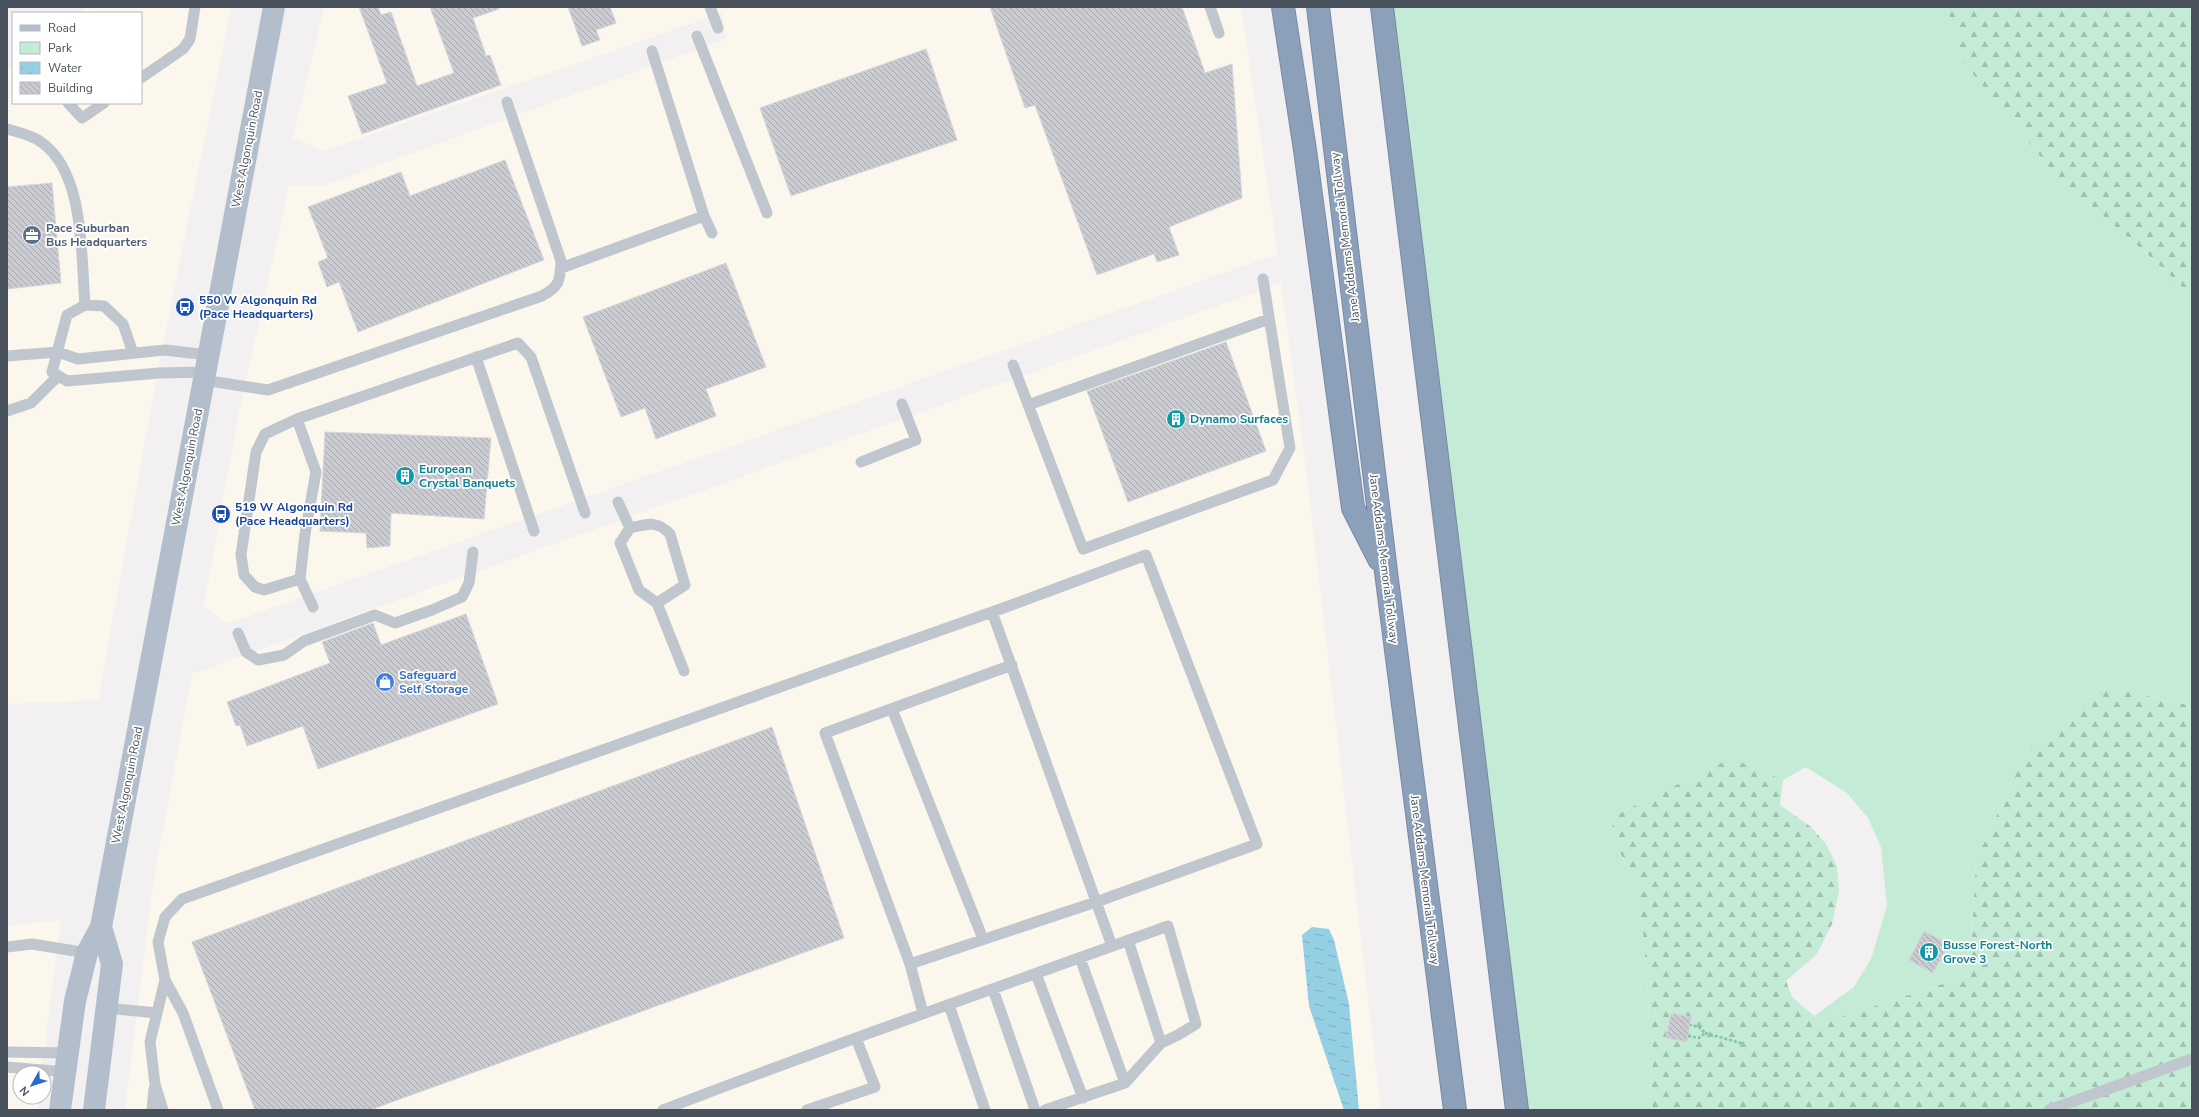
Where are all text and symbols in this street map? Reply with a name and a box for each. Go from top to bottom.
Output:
legend [12,12,142,104]
text: Road [48,20,76,36]
text: Park [48,40,73,56]
text: Water [48,60,82,76]
text: Building [48,80,93,96]
street label: West Algonquin Road [228,89,266,209]
street label: Jane Addams Memorial Tollway [1327,150,1363,324]
place label: Pace Suburban Bus Headquarters [46,220,147,250]
office icon: Pace Suburban Bus Headquarters [21,224,43,246]
place label: 550 W Algonquin Rd (Pace Headquarters) [199,292,317,322]
bus stop icon: 550 W Algonquin Rd (Pace Headquarters) [174,296,196,318]
street label: West Algonquin Road [168,407,206,527]
building icon: Dynamo Surfaces [1165,408,1187,430]
place label: Dynamo Surfaces [1190,411,1288,427]
place label: European Crystal Banquets [419,461,516,491]
building icon: European Crystal Banquets [394,465,416,487]
street label: Jane Addams Memorial Tollway [1366,472,1402,646]
place label: 519 W Algonquin Rd (Pace Headquarters) [235,499,353,529]
bus stop icon: 519 W Algonquin Rd (Pace Headquarters) [210,503,232,525]
place label: Safeguard Self Storage [399,667,469,697]
shop icon: Safeguard Self Storage [374,671,396,693]
street label: West Algonquin Road [108,725,146,845]
street label: Jane Addams Memorial Tollway [1407,793,1443,967]
place label: Busse Forest-North Grove 3 [1943,937,2052,967]
building icon: Busse Forest-North Grove 3 [1918,941,1940,963]
north arrow [12,1065,52,1105]
text: N [16,1083,33,1099]

